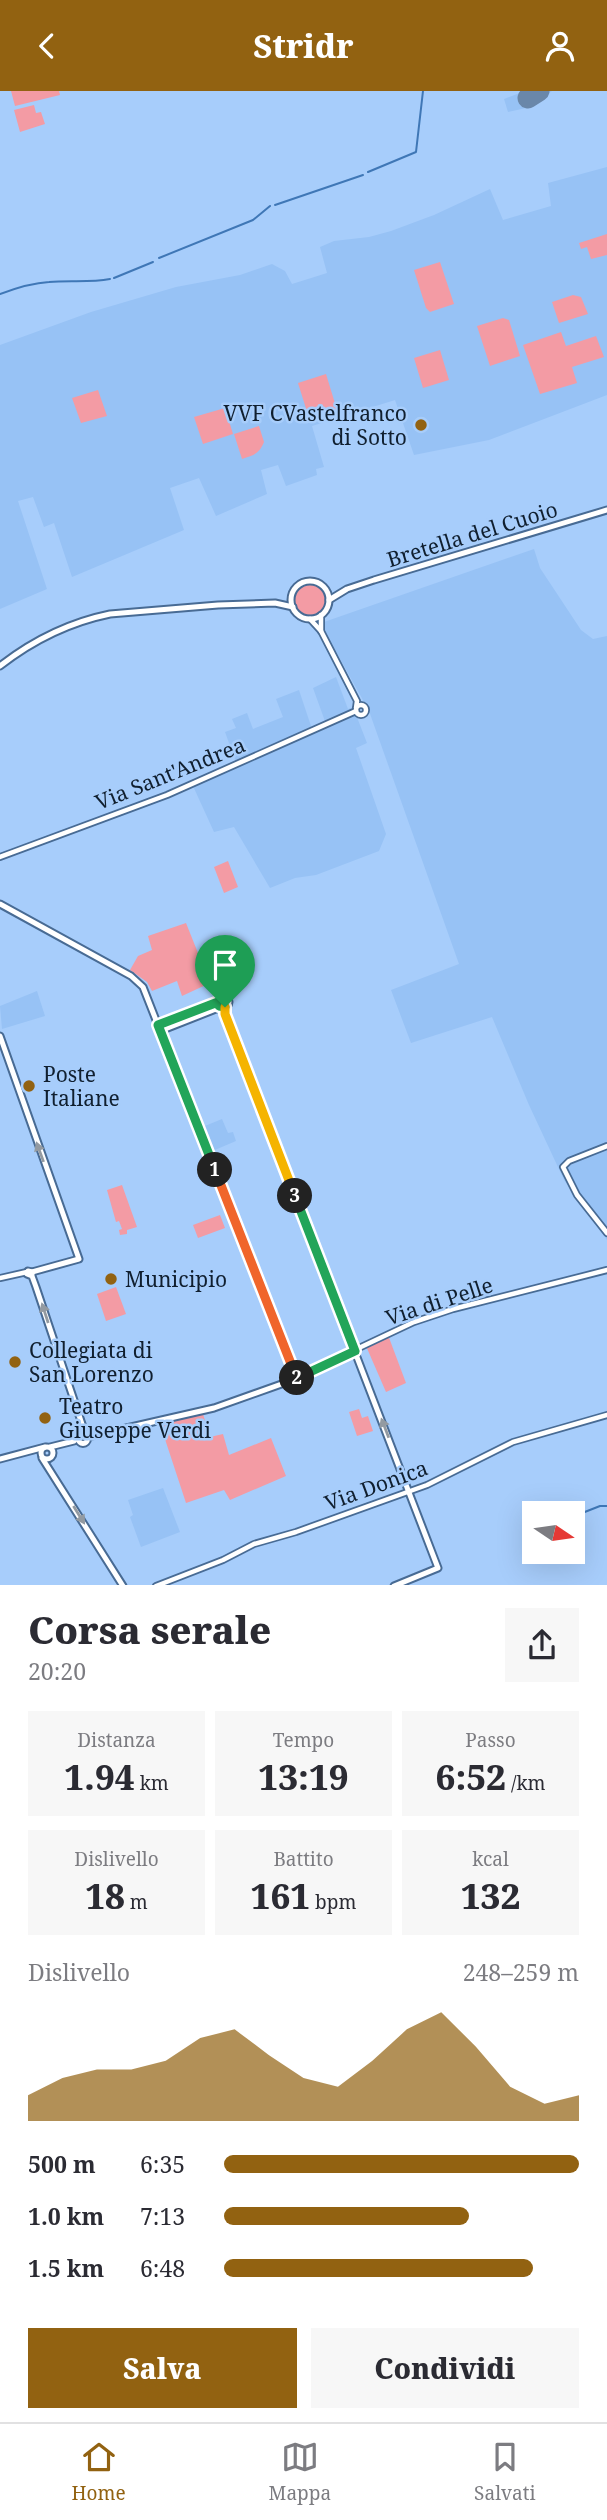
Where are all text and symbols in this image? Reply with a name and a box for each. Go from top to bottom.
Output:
text: Stridr [253,24,354,67]
icon: back [28,27,66,65]
icon: person [541,27,579,65]
place label: VVF CVastelfranco di Sotto [224,399,407,451]
marker: VVF CVastelfranco di Sotto [413,417,429,433]
street label: Bretella del Cuoio [383,495,561,573]
street label: Via Sant'Andrea [91,730,249,816]
pin [195,935,255,1007]
icon: arrive [206,946,244,984]
place label: Poste Italiane [43,1060,120,1112]
marker: Poste Italiane [21,1078,37,1094]
one-way arrow [34,1141,45,1162]
pin: 1 [198,1153,232,1187]
text: 1 [209,1156,220,1182]
pin: 3 [278,1179,312,1213]
text: 3 [289,1182,300,1208]
place label: Municipio [125,1265,227,1293]
street label: Via di Pelle [382,1270,496,1332]
marker: Municipio [103,1271,119,1287]
one-way arrow [39,1302,50,1323]
place label: Collegiata di San Lorenzo [29,1336,154,1388]
marker: Collegiata di San Lorenzo [7,1354,23,1370]
pin: 2 [280,1361,314,1395]
text: 2 [291,1364,302,1390]
place label: Teatro Giuseppe Verdi [59,1392,211,1444]
marker: Teatro Giuseppe Verdi [37,1410,53,1426]
one-way arrow [379,1418,390,1439]
street label: Via Donica [320,1453,432,1517]
north arrow [522,1501,584,1565]
map controls [522,1501,585,1564]
one-way arrow [72,1505,85,1525]
text: Corsa serale [28,1603,271,1655]
button: share [505,1608,579,1682]
text: 20:20 [28,1655,86,1687]
text: Distanza [77,1727,156,1753]
text: Tempo [273,1727,334,1753]
text: Passo [465,1727,516,1753]
text: 1.94 [64,1753,135,1800]
text: 13:19 [258,1753,349,1800]
text: 6:52 [436,1753,506,1800]
text: km [135,1770,169,1796]
text: /km [506,1770,545,1796]
text: Dislivello [74,1846,159,1872]
text: Battito [273,1846,334,1872]
text: kcal [472,1846,509,1872]
text: 18 [85,1872,125,1919]
text: 161 [251,1872,310,1919]
text: 132 [461,1872,520,1919]
text: m [125,1889,148,1915]
text: bpm [310,1889,356,1915]
text: Dislivello [28,1956,130,1988]
text: 248–259 m [463,1956,579,1988]
text: 500 m [28,2148,96,2180]
text: 6:35 [140,2148,185,2180]
text: 1.0 km [28,2200,104,2232]
text: 7:13 [140,2200,185,2232]
text: 1.5 km [28,2252,104,2284]
text: 6:48 [140,2252,185,2284]
button: Salva [28,2328,297,2408]
button: Condividi [311,2328,579,2408]
tab: Home [71,2438,126,2506]
tab: Mappa [269,2438,331,2506]
tab: Salvati [474,2438,535,2506]

